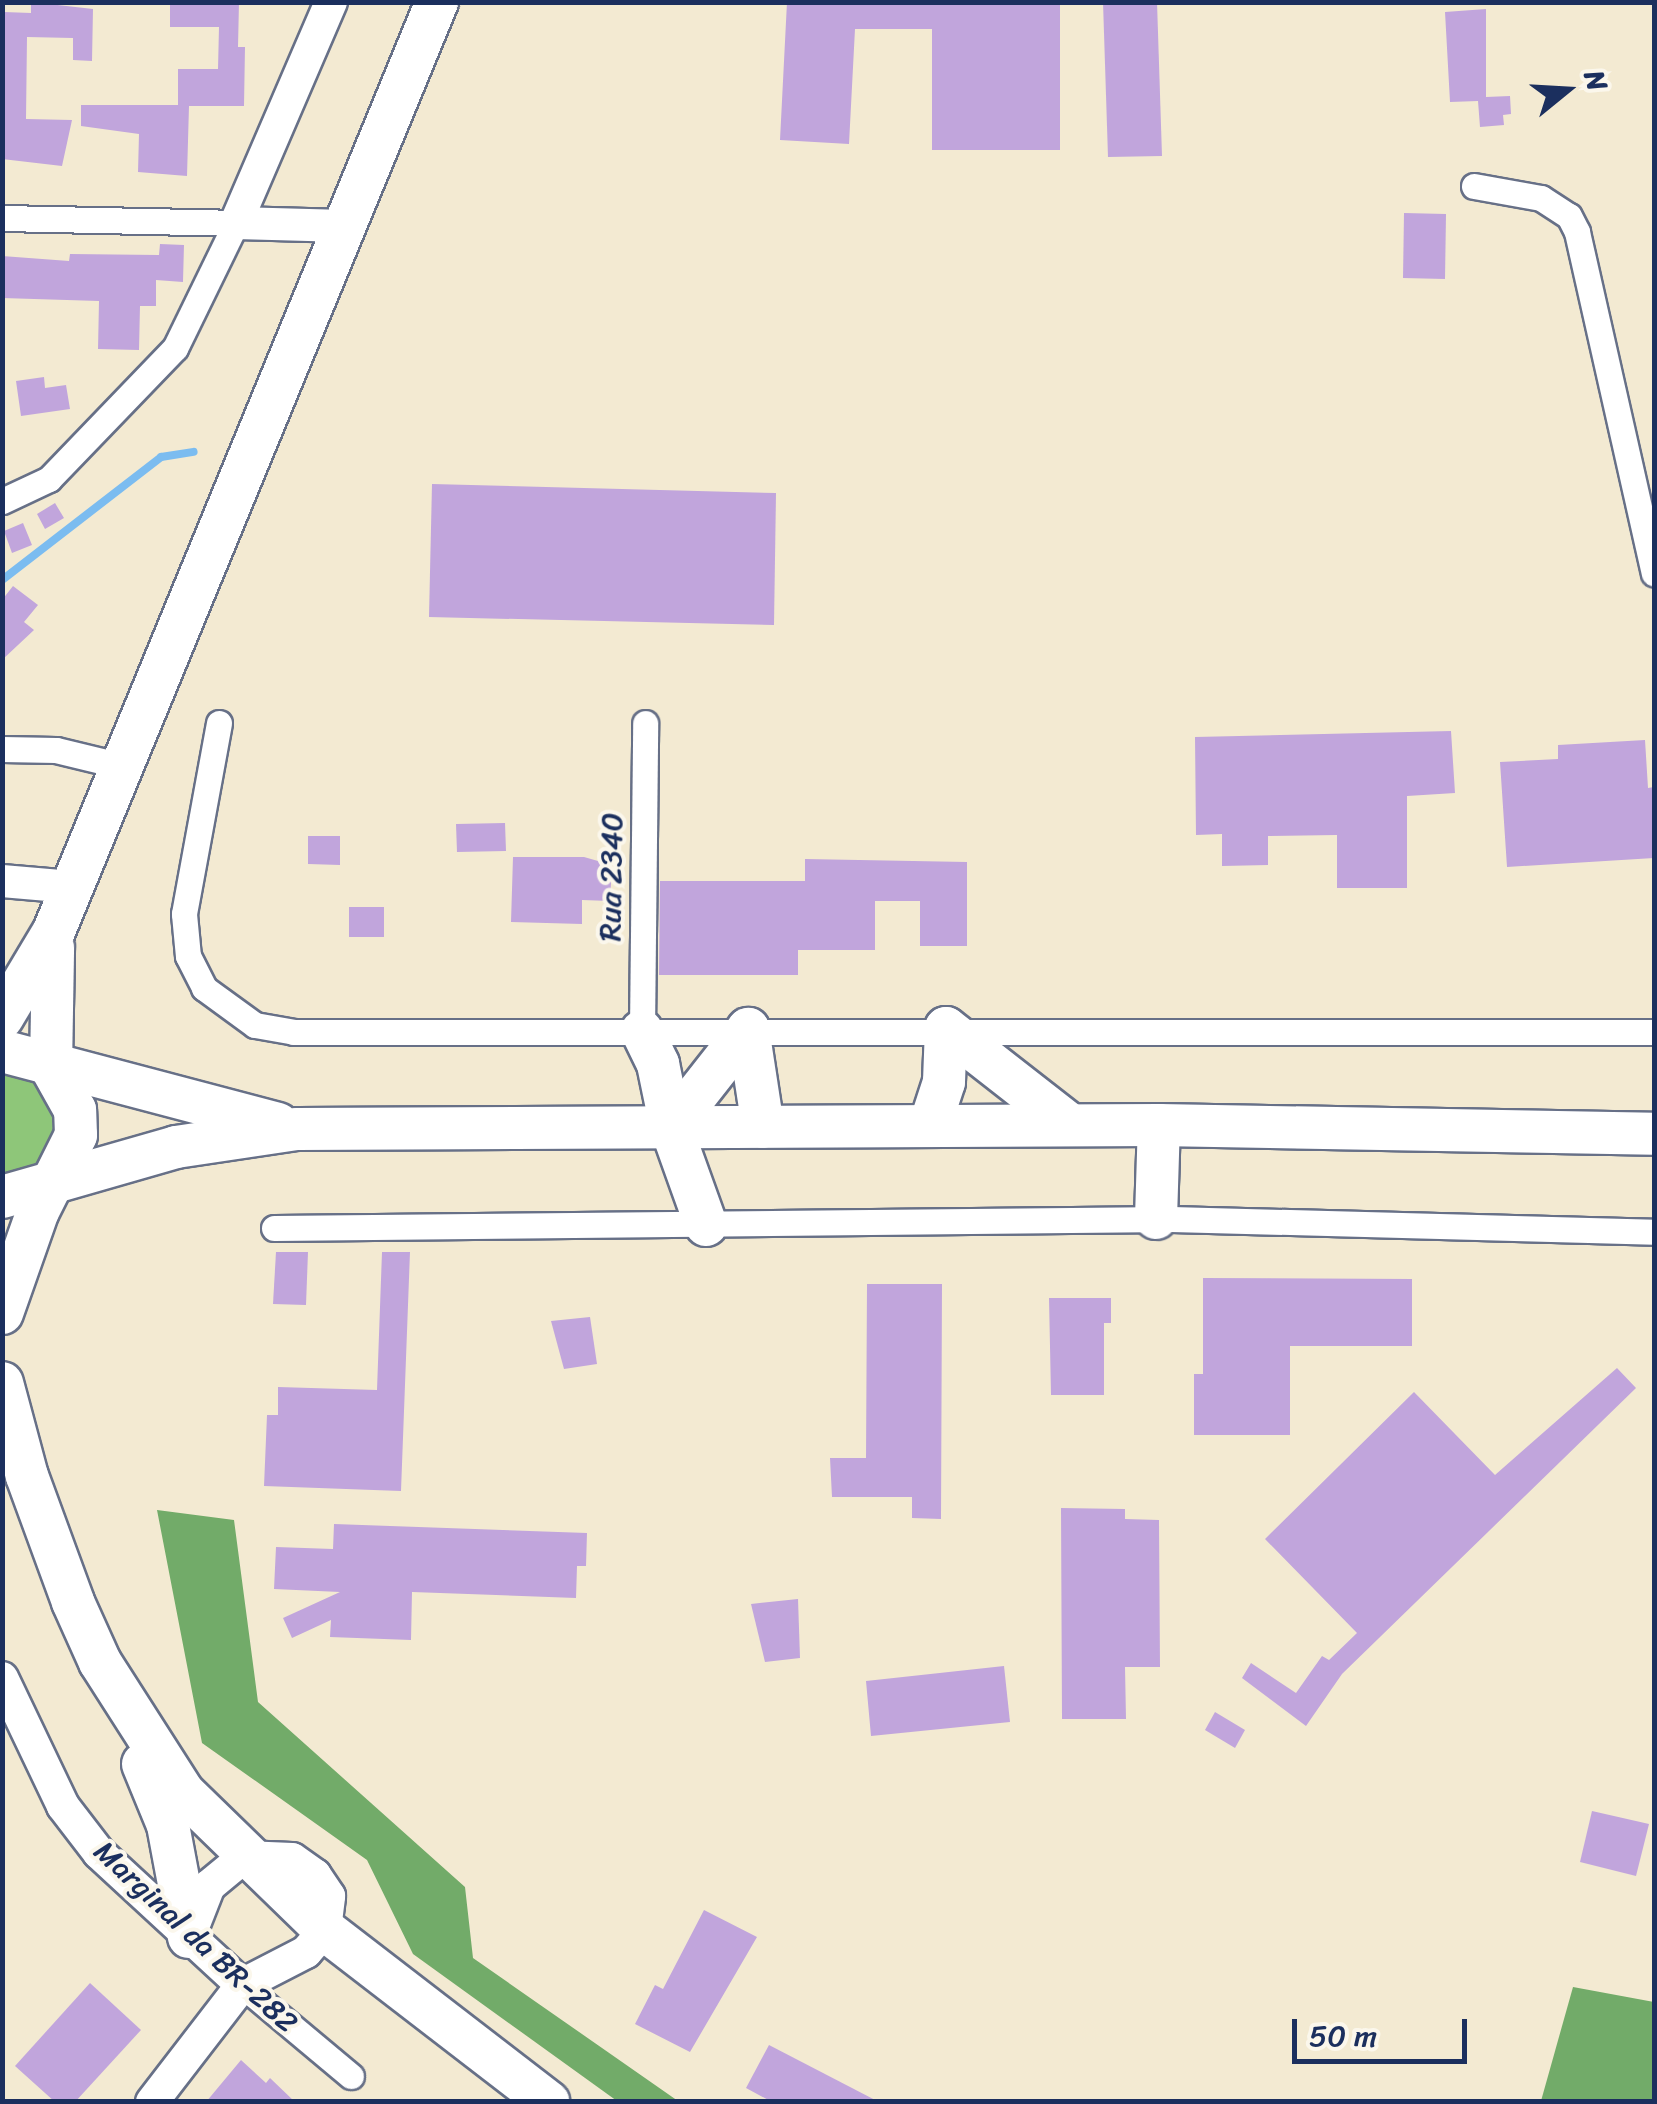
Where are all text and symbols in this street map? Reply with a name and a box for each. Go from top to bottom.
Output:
north arrow [1517,40,1617,140]
text: N [1570,64,1622,97]
street label: Rua 2340 [592,812,630,942]
street label: Marginal da BR-282 [87,1833,305,2041]
scale bar [1297,1999,1472,2061]
text: 50 m [1309,2009,1377,2063]

